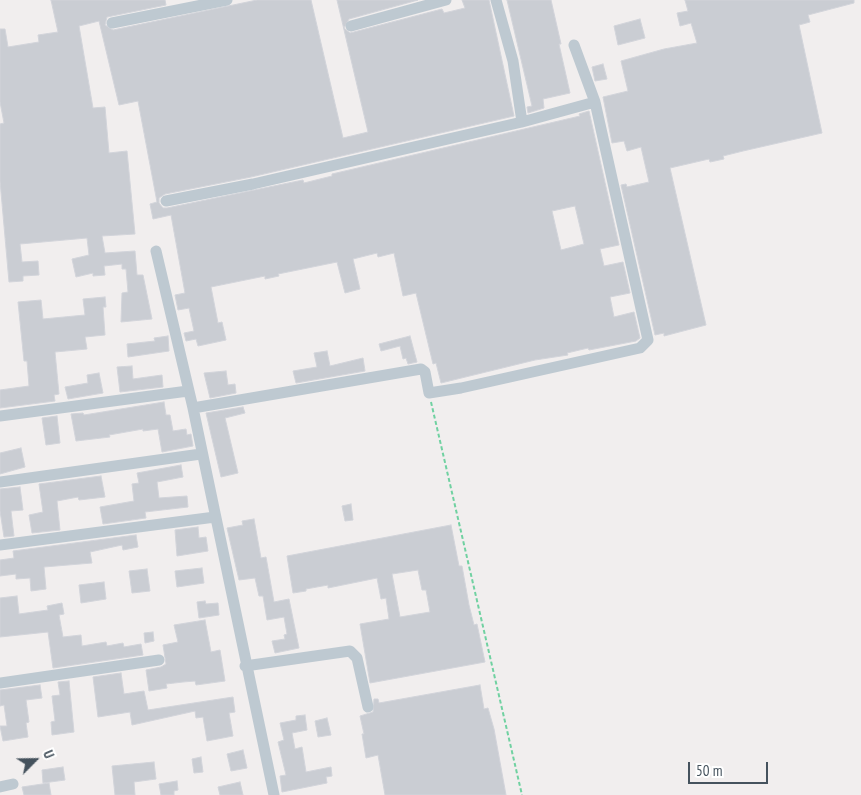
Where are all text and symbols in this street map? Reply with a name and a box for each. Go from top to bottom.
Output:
north arrow [10,735,60,785]
text: U [39,747,59,761]
scale bar [691,752,771,784]
text: 50 m [696,761,722,780]

